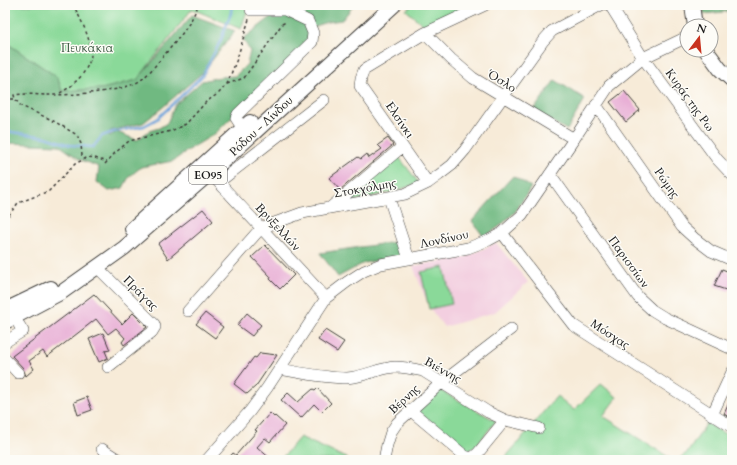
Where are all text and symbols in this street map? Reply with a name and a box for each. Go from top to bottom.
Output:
north arrow [679,18,719,58]
text: N [695,20,709,38]
park label: Πευκάκια [61,40,114,56]
street label: Όσλο [484,65,520,96]
street label: Κυράς της Ρω [662,65,718,135]
street label: Ρόδου - Λίνδου [226,92,296,160]
street label: Ελσίνκι [382,99,418,141]
street label: Ρώμης [651,164,683,202]
road number: ΕΟ95 [189,166,227,184]
street label: Στοκχόλμης [333,175,397,201]
street label: Βρυξελλών [252,200,304,254]
street label: Λονδίνου [418,226,470,252]
street label: Παρισσίων [605,233,653,291]
street label: Πράγας [119,272,162,315]
street label: Μόσχας [587,315,633,353]
street label: Βιέννης [422,353,464,387]
street label: Βέρνης [385,381,423,417]

